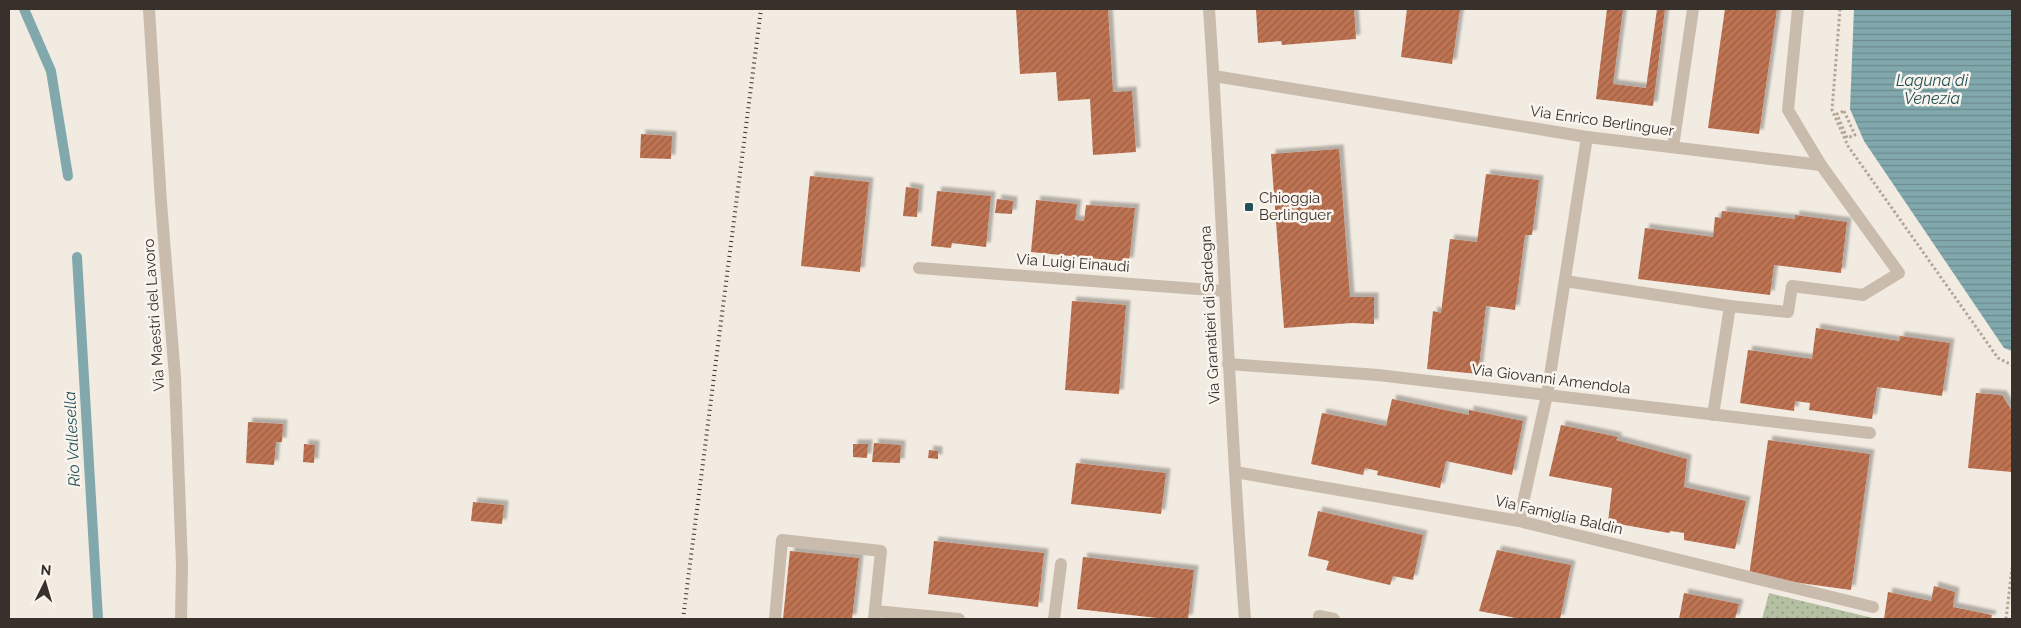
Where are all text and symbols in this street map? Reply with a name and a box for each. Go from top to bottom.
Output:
water label: Laguna di Venezia [1896,71,1969,108]
street label: Via Enrico Berlinguer [1529,102,1676,140]
place label: Chioggia Berlinguer [1259,189,1332,224]
marker: Chioggia Berlinguer [1243,201,1255,213]
street label: Via Granatieri di Sardegna [1196,225,1224,405]
street label: Via Maestri del Lavoro [140,238,168,392]
street label: Via Luigi Einaudi [1016,250,1130,276]
street label: Via Giovanni Amendola [1470,360,1632,398]
water label: Rio Vallesella [60,390,84,487]
street label: Via Famiglia Baldin [1493,492,1625,538]
north arrow [20,558,70,608]
text: N [40,562,52,578]

